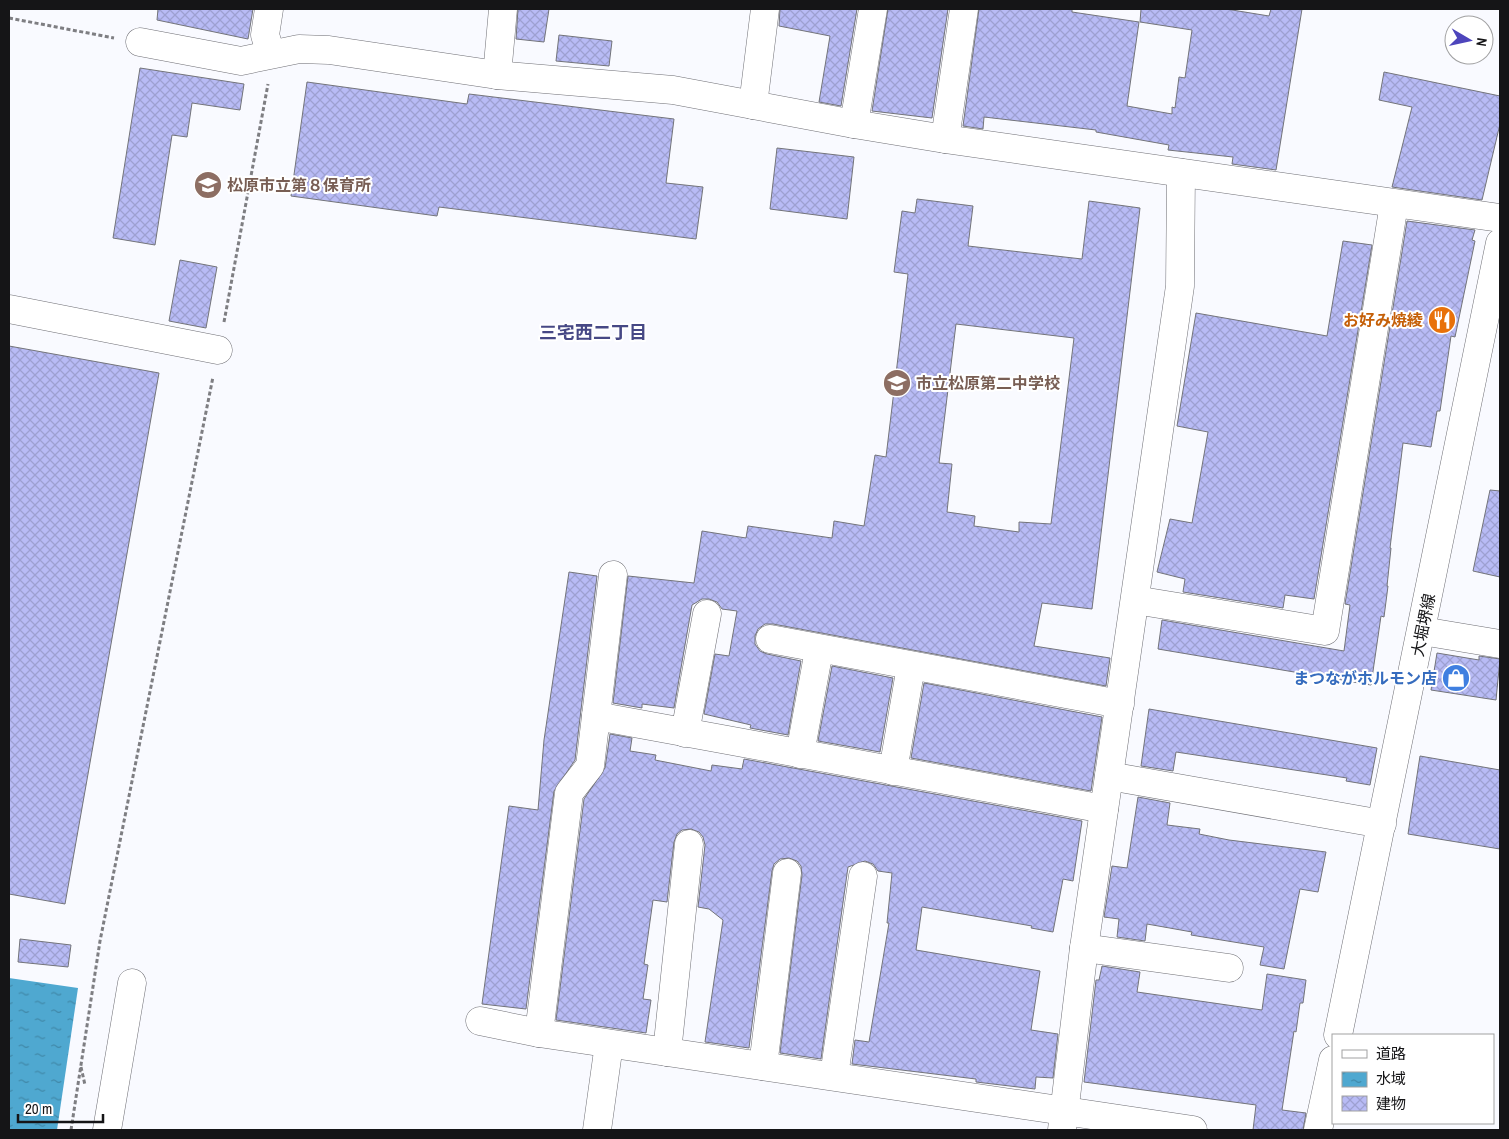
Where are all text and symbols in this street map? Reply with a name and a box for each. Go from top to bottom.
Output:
north arrow [1444,15,1494,65]
text: N [1472,37,1491,48]
school or university icon: 松原市立第８保育所 [193,170,223,200]
place label: 松原市立第８保育所 [227,174,371,196]
restaurant icon: お好み焼綾 [1427,305,1457,335]
place label: お好み焼綾 [1343,309,1423,331]
district label: 三宅西二丁目 [539,320,647,345]
school or university icon: 市立松原第二中学校 [882,368,912,398]
place label: 市立松原第二中学校 [916,372,1060,394]
street label: 大堀堺線 [1406,591,1440,659]
shop icon: まつながホルモン店 [1441,663,1471,693]
place label: まつながホルモン店 [1293,667,1437,689]
legend [1332,1034,1494,1124]
text: 道路 [1376,1043,1406,1064]
text: 水域 [1376,1068,1406,1089]
scale bar [18,1092,102,1124]
text: 建物 [1376,1093,1406,1114]
text: 20 m [25,1098,52,1119]

